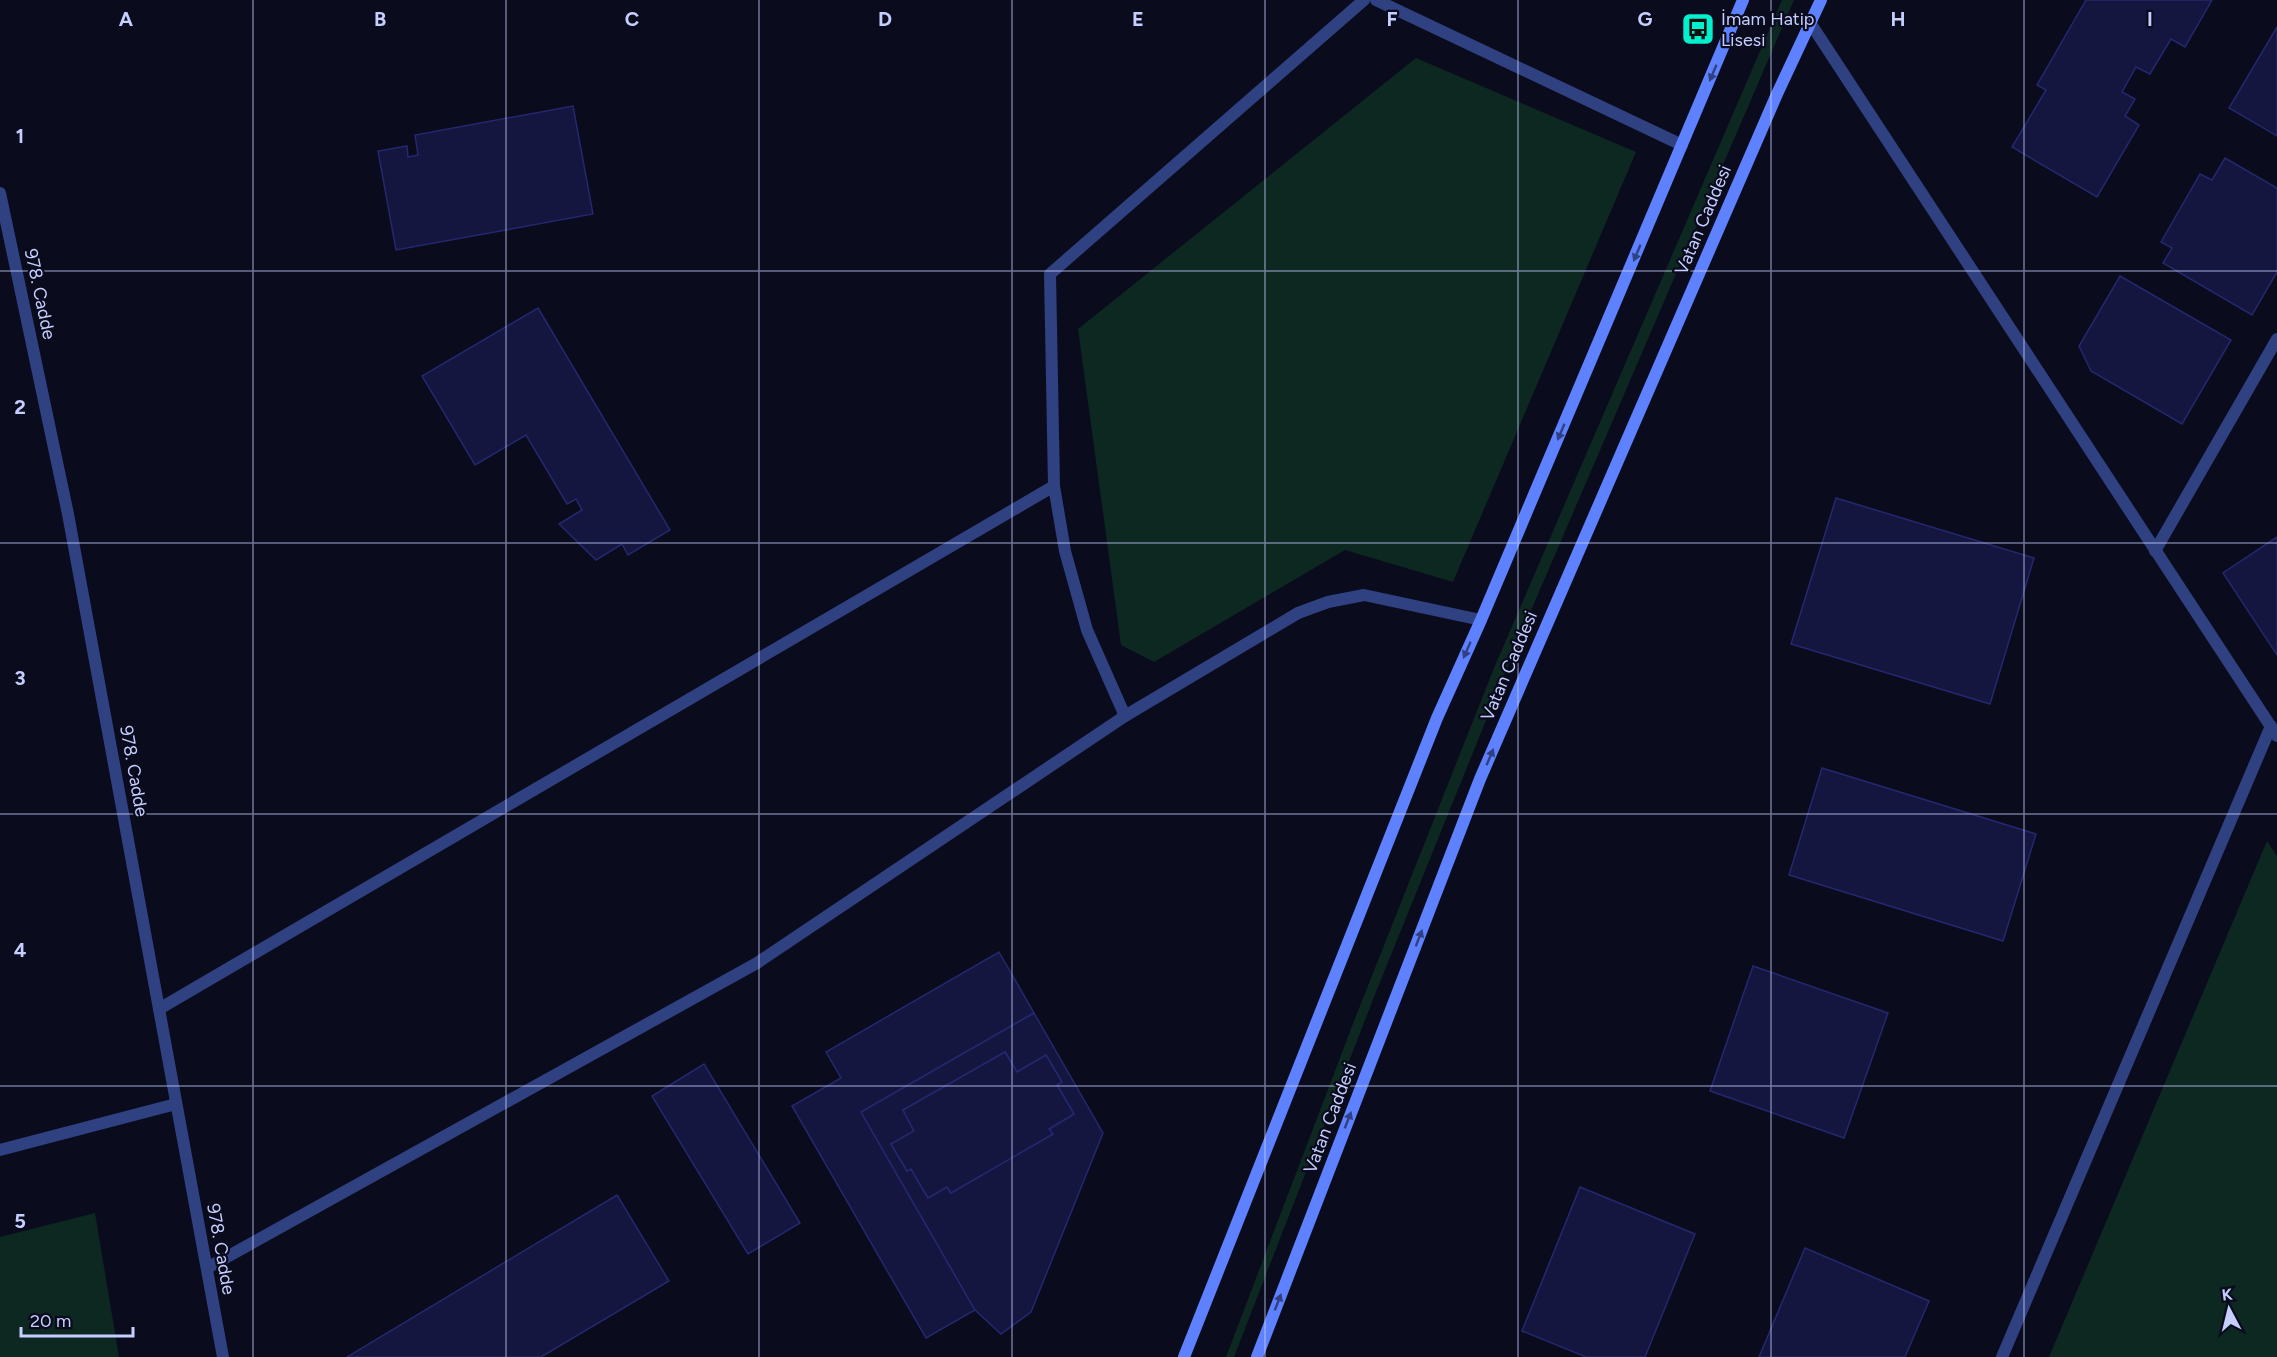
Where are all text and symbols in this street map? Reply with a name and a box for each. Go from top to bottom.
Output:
text: A [119,7,134,31]
text: B [374,7,386,31]
text: C [625,7,639,31]
text: D [878,7,892,31]
text: E [1132,7,1144,31]
text: F [1386,7,1398,31]
text: G [1638,7,1653,31]
text: H [1891,7,1906,31]
text: I [2147,7,2153,31]
place label: İmam Hatip Lisesi [1721,8,1814,51]
bus stop icon: İmam Hatip Lisesi [1680,11,1716,47]
one-way arrow [1708,65,1717,82]
text: 1 [16,124,24,148]
street label: Vatan Caddesi [1670,162,1736,278]
one-way arrow [1632,244,1641,261]
street label: 978. Cadde [20,247,60,342]
text: 2 [14,395,26,419]
one-way arrow [1556,424,1565,441]
street label: Vatan Caddesi [1476,608,1542,724]
one-way arrow [1463,642,1472,659]
text: 3 [14,666,26,690]
street label: 978. Cadde [115,724,153,818]
one-way arrow [1485,748,1495,766]
one-way arrow [1414,929,1424,947]
text: 4 [14,938,27,962]
street label: Vatan Caddesi [1299,1059,1361,1177]
one-way arrow [1344,1111,1354,1129]
street label: 978. Cadde [202,1202,240,1296]
text: 5 [14,1209,26,1233]
north arrow [2199,1279,2259,1339]
text: K [2221,1284,2234,1305]
one-way arrow [1274,1293,1284,1311]
scale bar [21,1300,134,1338]
text: 20 m [30,1310,71,1332]

